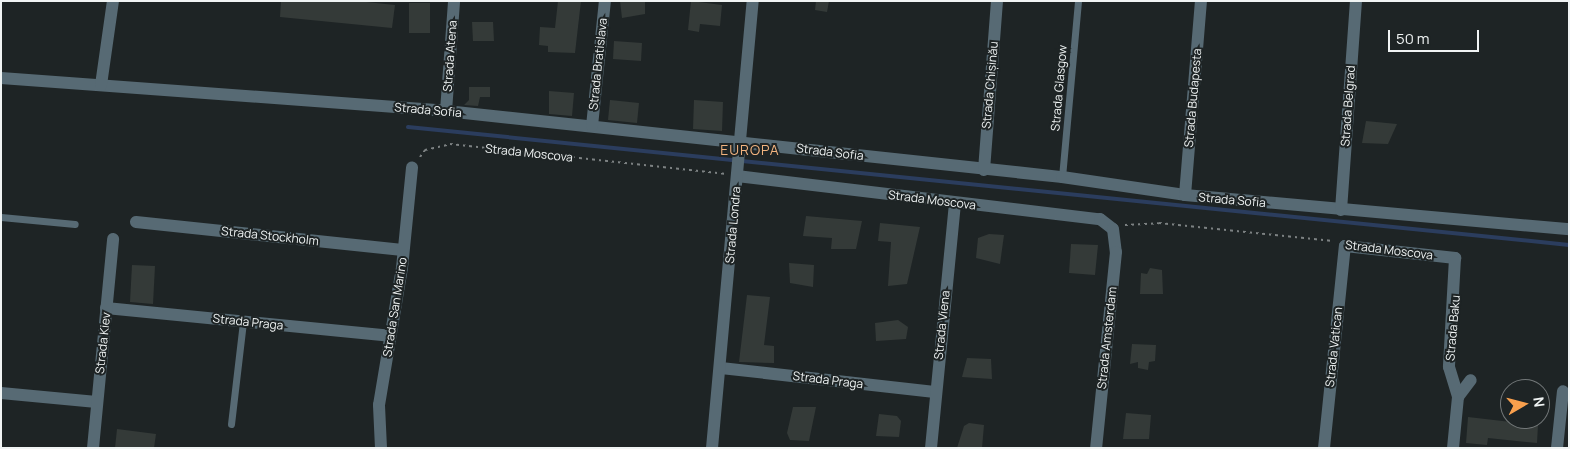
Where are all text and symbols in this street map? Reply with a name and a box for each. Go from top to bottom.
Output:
street label: Strada Bratislava [586,17,610,111]
street label: Strada Atena [440,20,460,92]
scale bar [1390,20,1481,52]
text: 50 m [1396,28,1430,49]
street label: Strada Chișinău [979,41,1001,129]
street label: Strada Glasgow [1048,44,1070,132]
street label: Strada Budapesta [1182,48,1204,148]
street label: Strada Belgrad [1338,65,1358,147]
street label: Strada Sofia [394,100,462,120]
street label: Strada Moscova [484,141,574,165]
street label: Strada Sofia [796,141,864,163]
district label: EUROPA [720,142,780,158]
street label: Strada Londra [722,186,744,264]
street label: Strada Moscova [887,187,977,213]
street label: Strada Sofia [1198,190,1266,210]
street label: Strada Stockholm [221,224,319,248]
street label: Strada Moscova [1344,237,1434,263]
street label: Strada San Marino [380,256,410,358]
street label: Strada Amsterdam [1094,286,1120,390]
street label: Strada Viena [931,290,953,360]
street label: Strada Baku [1443,294,1463,362]
street label: Strada Vatican [1323,306,1345,388]
street label: Strada Kiev [93,311,113,375]
street label: Strada Praga [212,311,284,333]
street label: Strada Praga [792,369,864,391]
north arrow [1500,379,1550,429]
text: N [1529,396,1549,408]

